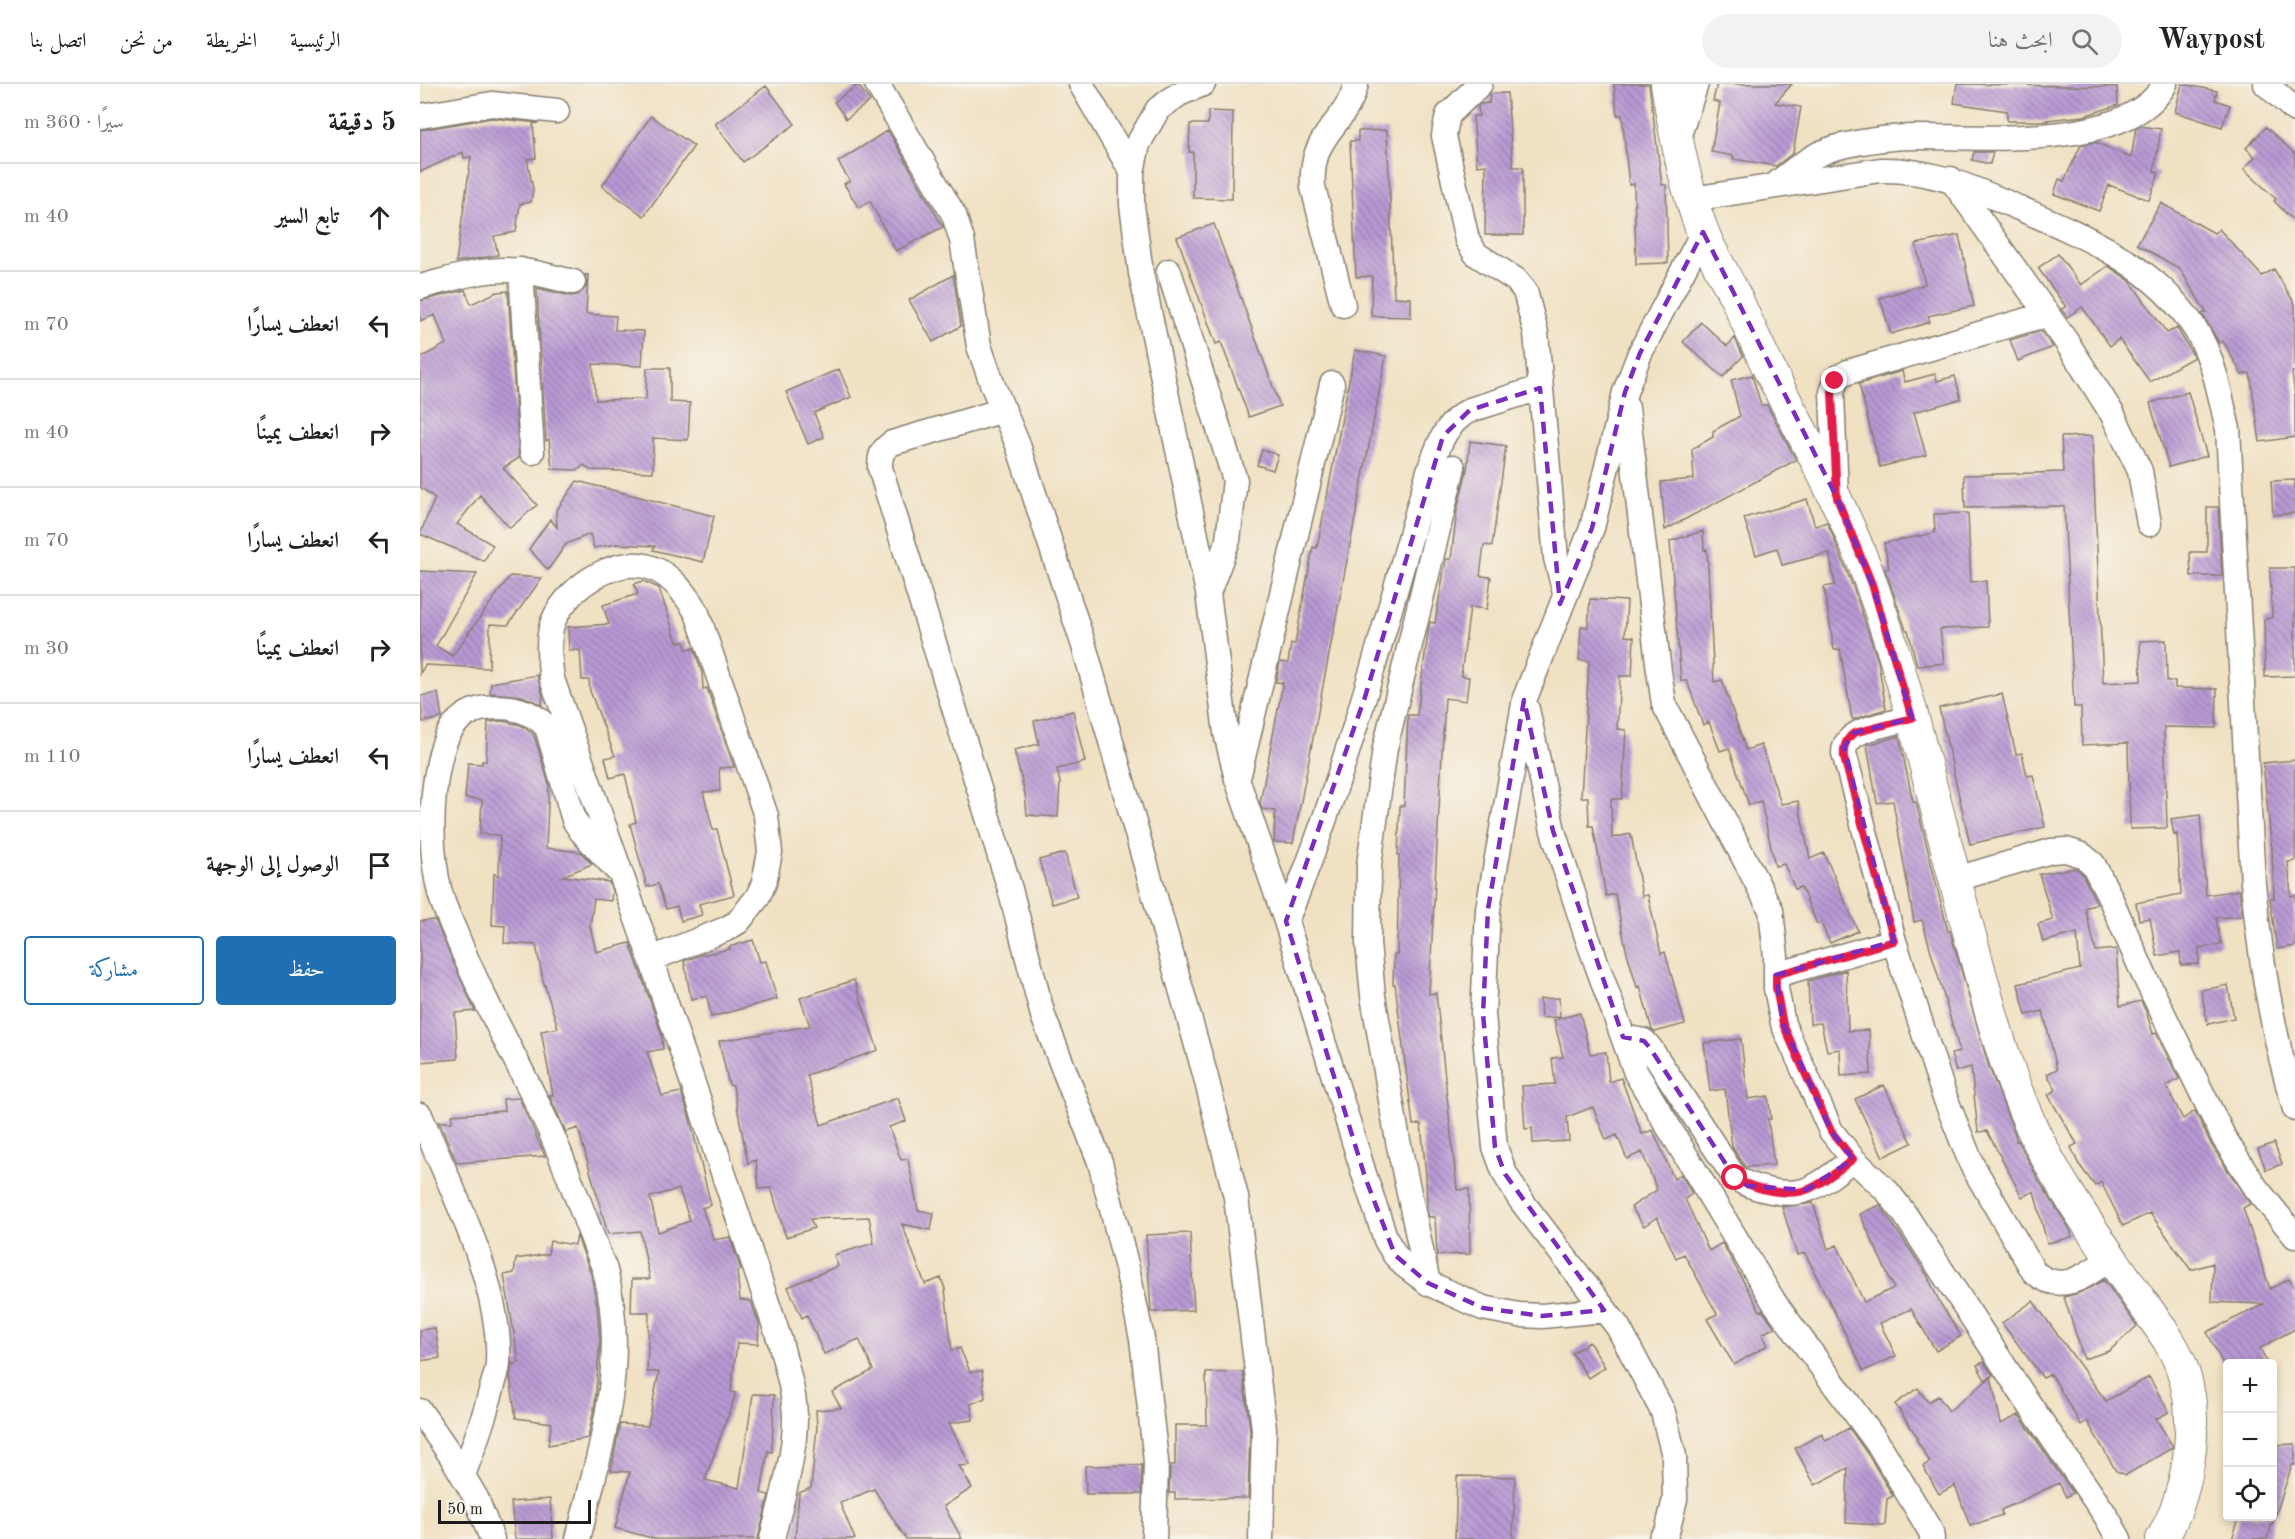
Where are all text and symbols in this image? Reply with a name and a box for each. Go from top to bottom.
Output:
search box [1702,14,2122,68]
icon: search [2068,25,2101,58]
text: Waypost [2158,27,2265,55]
text: ابحث هنا [1988,30,2053,52]
text: اتصل بنا [30,31,87,52]
text: من نحن [120,31,173,52]
text: الخريطة [206,31,257,52]
text: الرئيسية [290,31,341,52]
text: 5 دقيقة [328,110,396,136]
text: سيرًا · 360 m [24,113,124,133]
icon: ahead [363,201,396,234]
text: تابع السير [275,206,339,228]
text: 40 m [24,207,69,227]
icon: left [363,309,396,342]
text: انعطف يسارًا [247,314,339,336]
text: 70 m [24,315,69,335]
route end [1821,367,1847,393]
icon: right [363,417,396,450]
text: انعطف يمينًا [256,422,339,444]
text: 40 m [24,423,69,443]
icon: left [363,525,396,558]
text: انعطف يسارًا [247,530,339,552]
text: 70 m [24,531,69,551]
icon: right [363,633,396,666]
text: انعطف يمينًا [256,638,339,660]
text: 30 m [24,639,69,659]
icon: left [363,741,396,774]
text: انعطف يسارًا [247,746,339,768]
text: 110 m [24,747,80,767]
icon: arrive [363,849,396,882]
text: الوصول إلى الوجهة [206,854,339,876]
button: مشاركة [24,936,204,1005]
button: حفظ [216,936,396,1005]
route start [1721,1164,1747,1190]
map controls [2223,1359,2277,1521]
button: + [2223,1359,2277,1413]
button: − [2223,1413,2277,1467]
button: locate [2223,1467,2277,1521]
scale bar [438,1497,591,1524]
text: 50 m [447,1502,483,1518]

